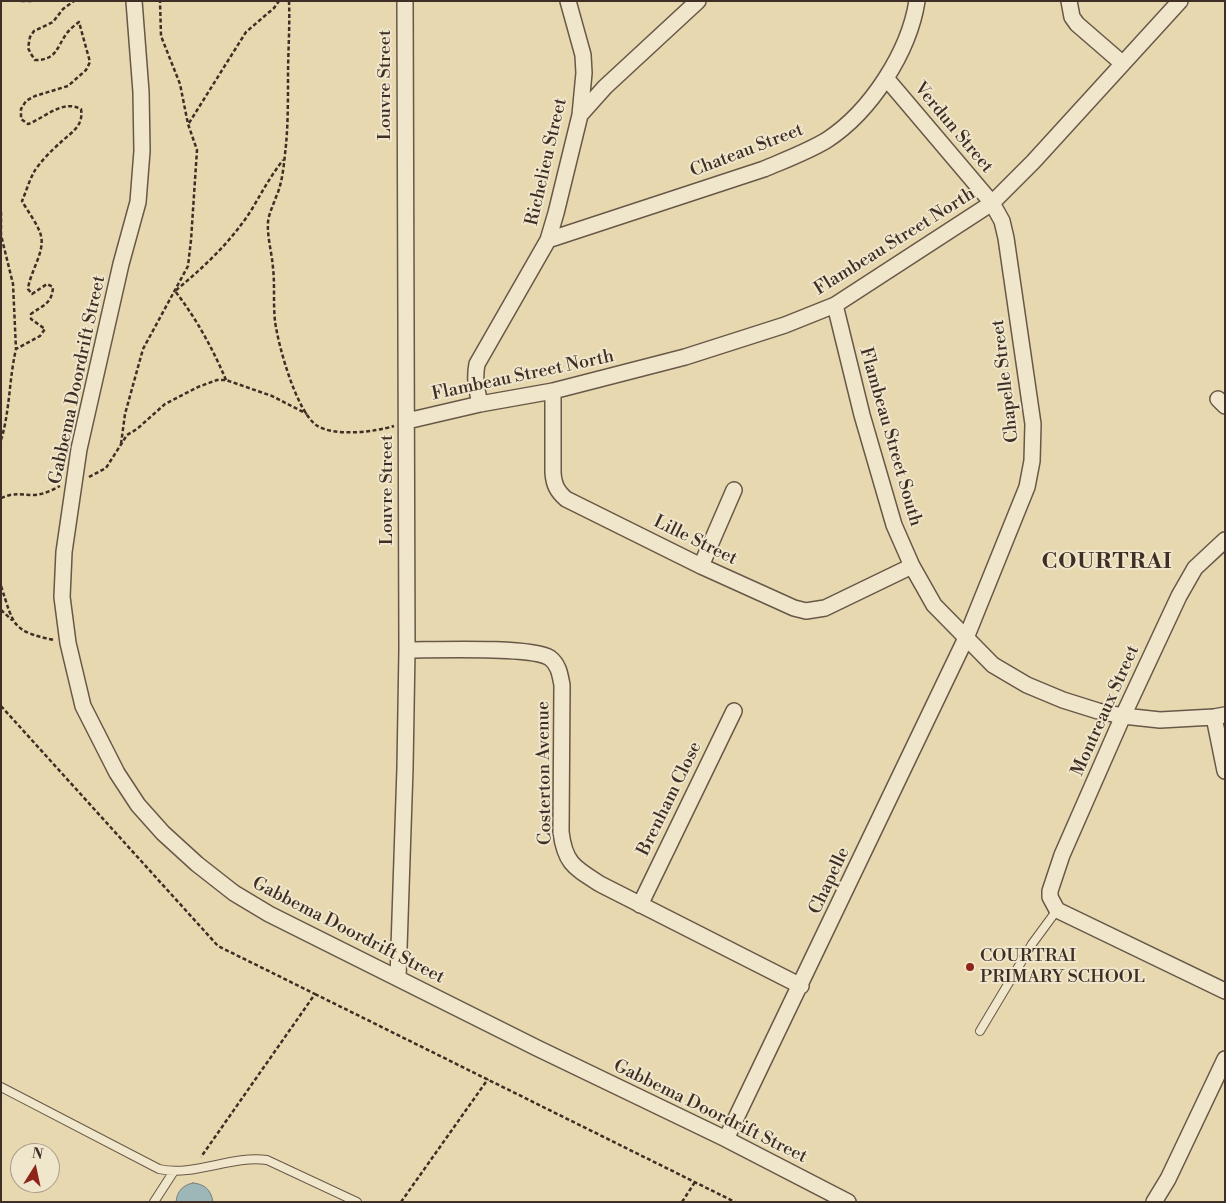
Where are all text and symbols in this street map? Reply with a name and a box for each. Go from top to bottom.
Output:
street label: Louvre Street [375,30,397,140]
street label: Verdun Street [909,78,997,178]
street label: Richelieu Street [522,96,572,228]
street label: Chateau Street [687,120,807,182]
street label: Flambeau Street North [810,184,980,300]
street label: Gabbema Doordrift Street [45,274,111,486]
street label: Chapelle Street [988,318,1024,444]
street label: Flambeau Street South [854,345,926,529]
street label: Flambeau Street North [430,346,616,406]
street label: Louvre Street [377,435,399,545]
street label: Lille Street [650,512,740,570]
district label: COURTRAI [1041,550,1173,576]
street label: Montreaux Street [1067,642,1145,780]
street label: Costerton Avenue [533,701,557,845]
street label: Brenham Close [633,738,707,860]
street label: Chapelle [805,844,855,918]
street label: Gabbema Doordrift Street [248,873,448,989]
place label: COURTRAI PRIMARY SCHOOL [980,946,1145,989]
marker: COURTRAI PRIMARY SCHOOL [964,961,976,973]
street label: Gabbema Doordrift Street [610,1056,810,1168]
north arrow [10,1143,60,1193]
text: N [30,1144,44,1164]

